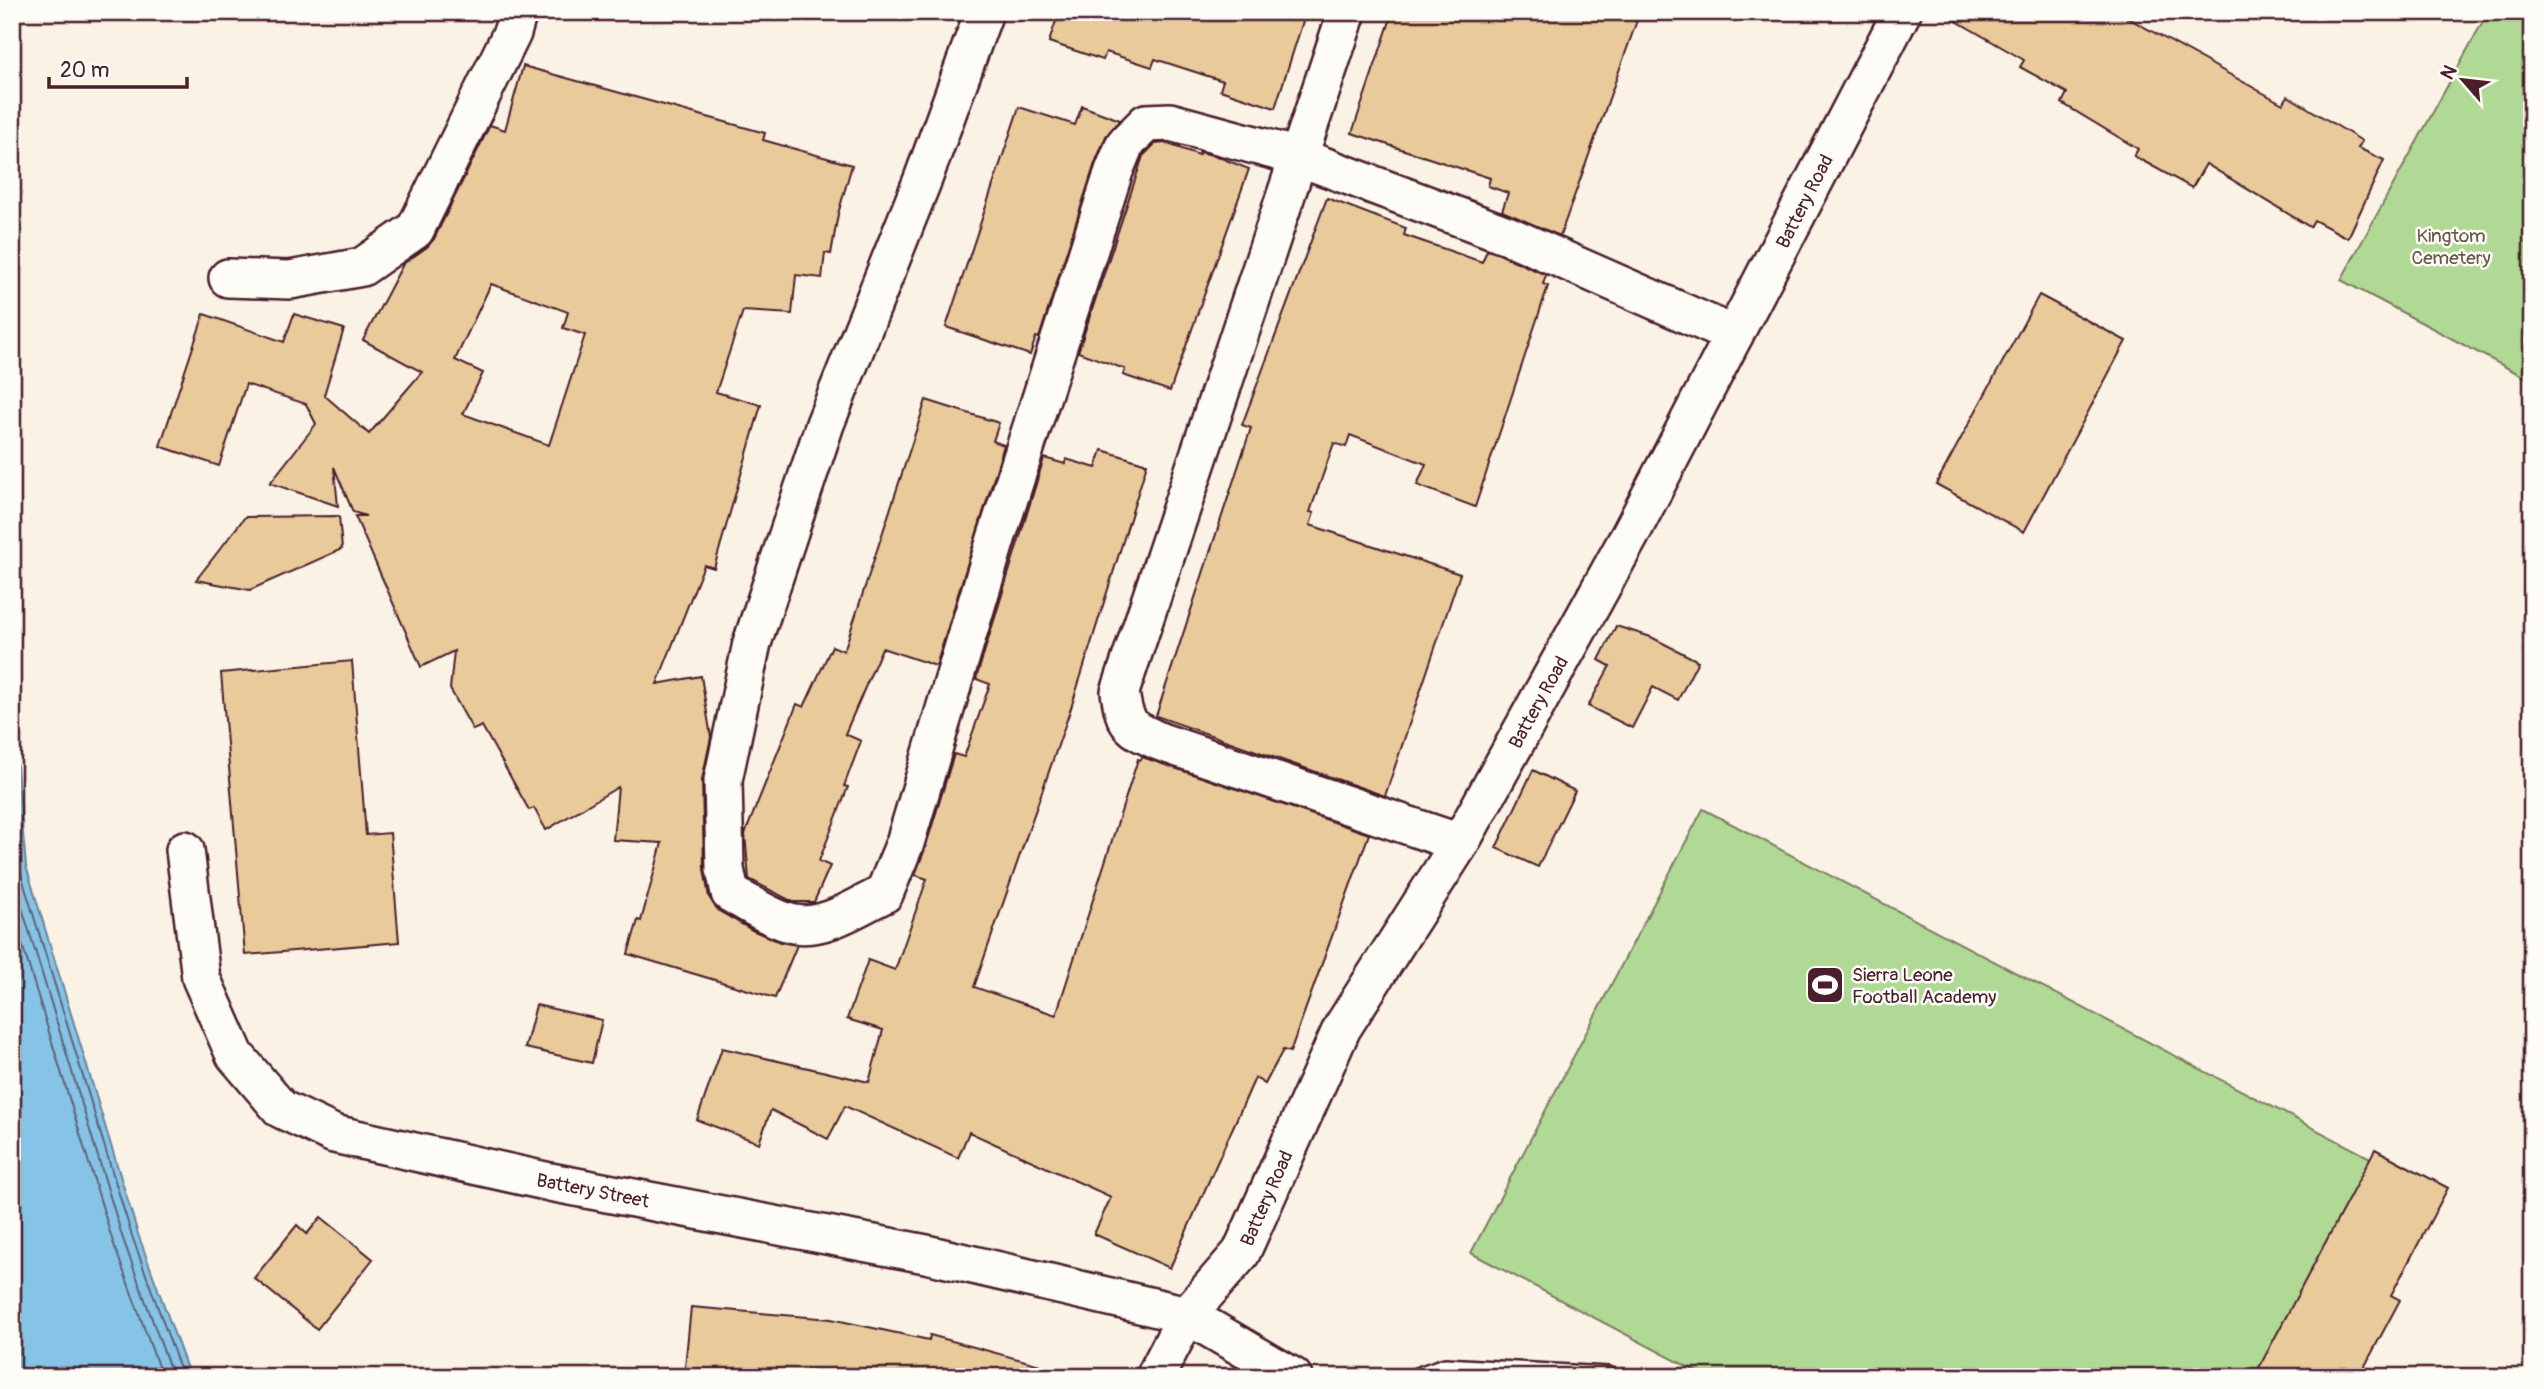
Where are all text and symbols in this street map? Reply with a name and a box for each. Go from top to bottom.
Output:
scale bar [49,46,187,90]
north arrow [2428,46,2498,116]
text: 20 m [60,57,109,84]
text: N [2435,61,2463,84]
street label: Battery Road [1771,151,1839,252]
park label: Kingtom Cemetery [2411,224,2491,270]
street label: Battery Road [1504,652,1574,753]
place label: Sierra Leone Football Academy [1852,963,1996,1009]
sports icon: Sierra Leone Football Academy [1804,964,1846,1006]
street label: Battery Road [1235,1147,1299,1250]
street label: Battery Street [534,1168,652,1214]

